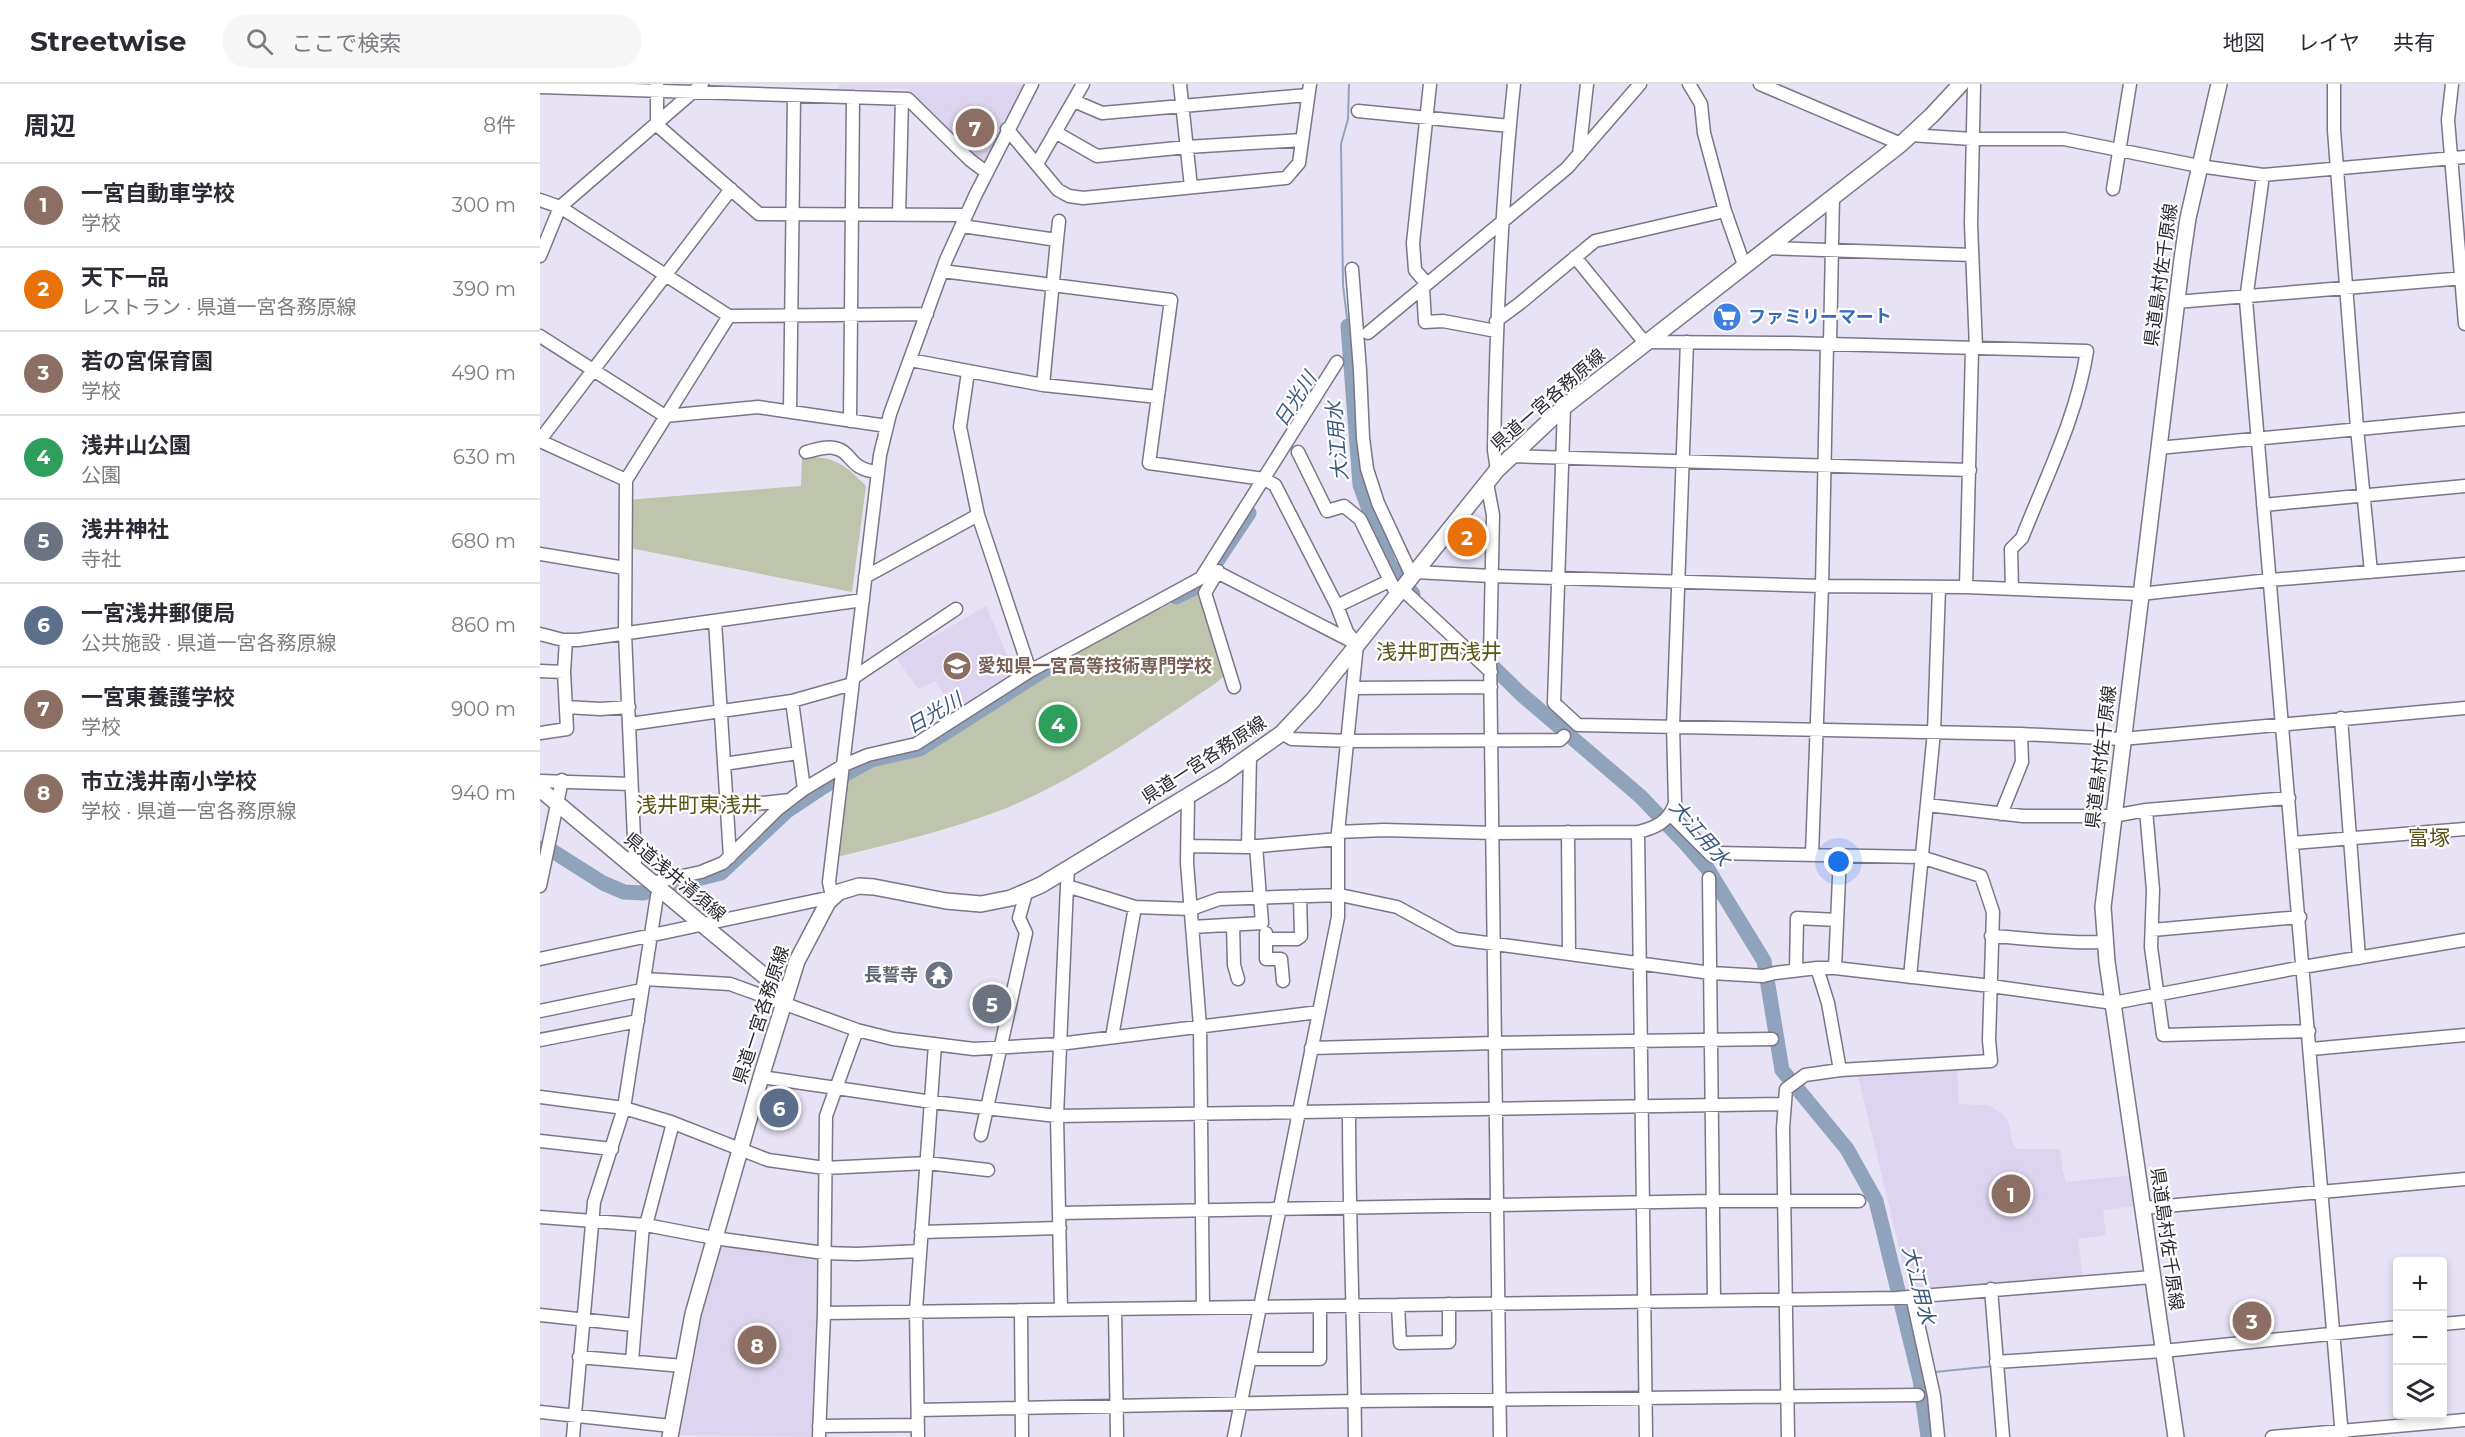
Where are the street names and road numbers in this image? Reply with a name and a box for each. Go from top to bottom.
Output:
street label: 県道島村佐千原線 [2140,202,2182,348]
street label: 県道一宮各務原線 [1486,344,1610,456]
street label: 県道島村佐千原線 [2081,684,2121,830]
street label: 県道一宮各務原線 [1138,712,1270,808]
street label: 県道浅井清須線 [620,828,730,926]
street label: 県道一宮各務原線 [728,943,794,1087]
street label: 県道島村佐千原線 [2146,1166,2188,1312]

